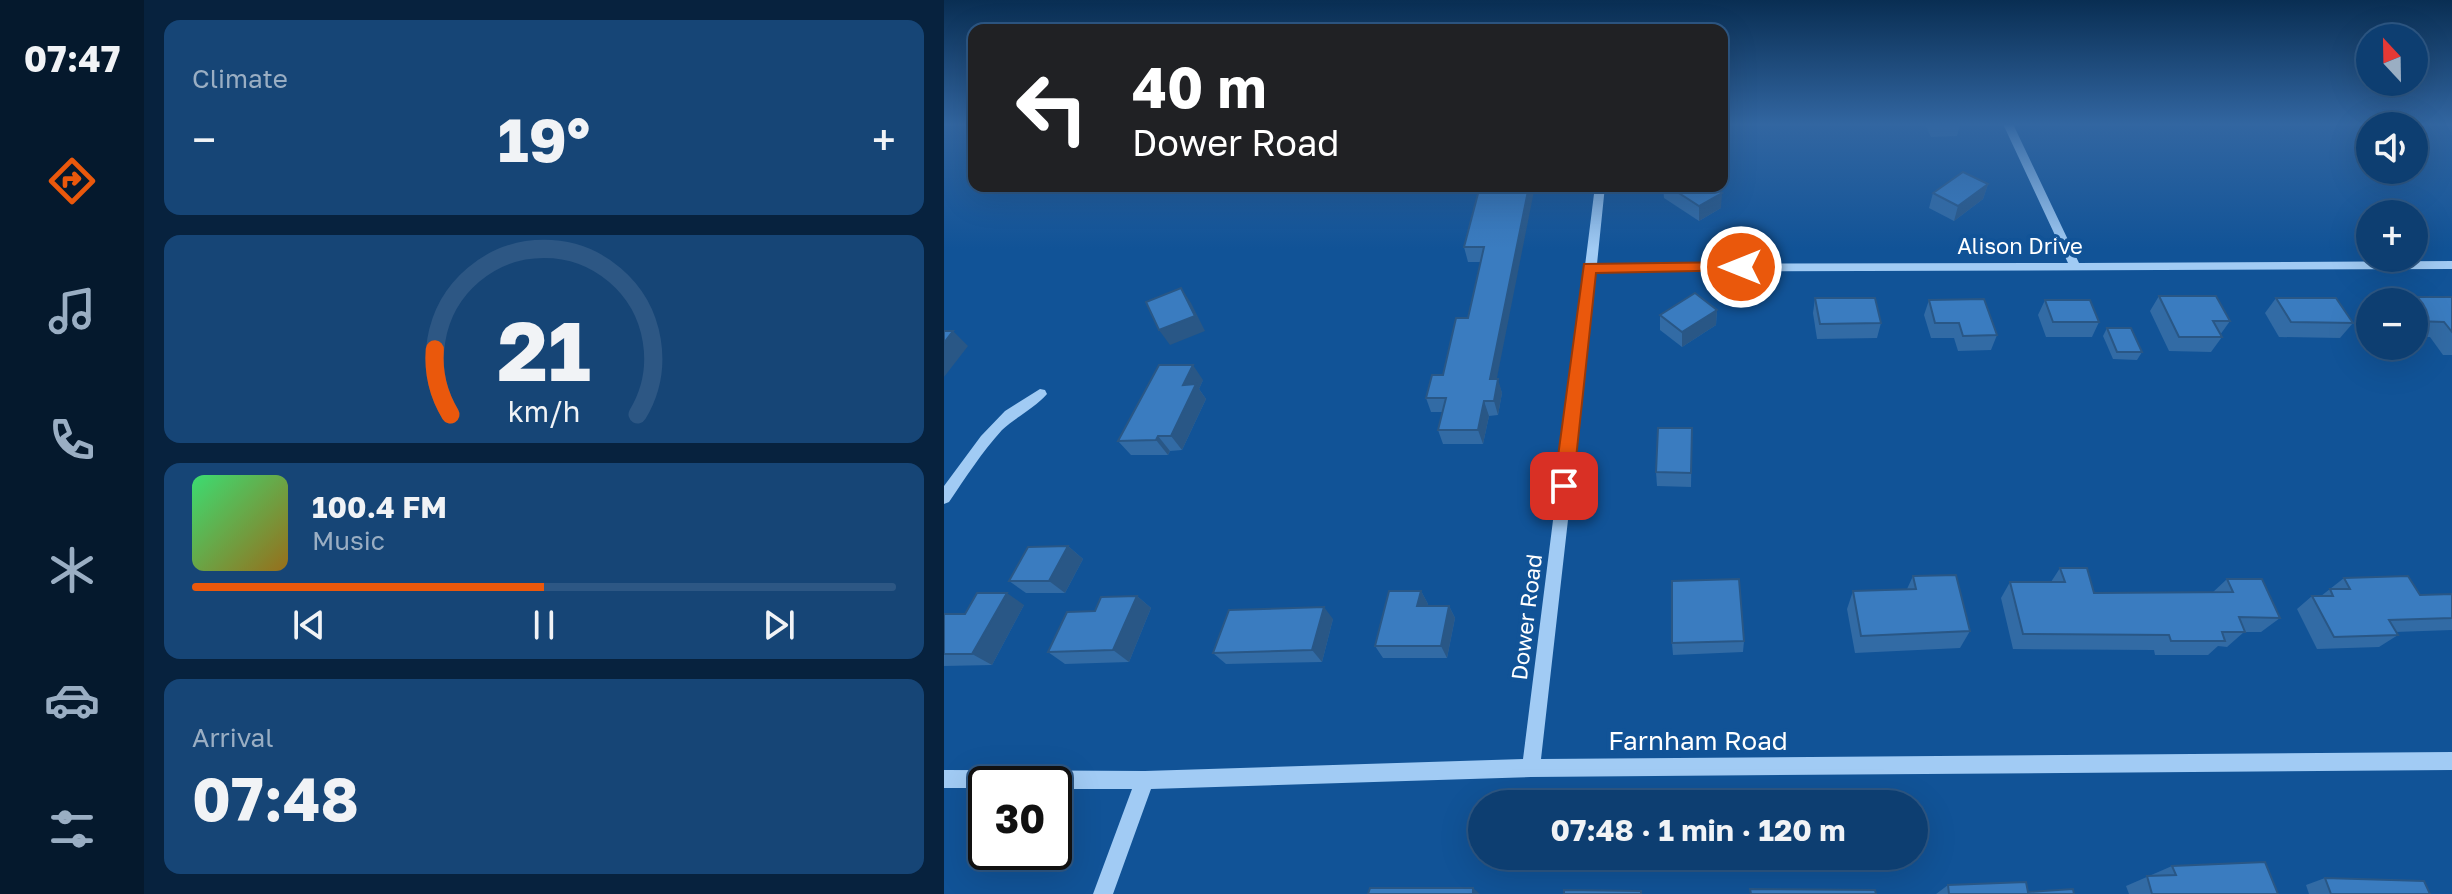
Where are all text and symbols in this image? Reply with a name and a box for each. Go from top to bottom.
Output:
north arrow [2356,24,2428,96]
map controls [2356,24,2428,360]
text: 07:47 [24,37,120,80]
text: 40 m [1132,53,1266,120]
icon: left [1000,56,1104,160]
text: Climate [192,63,288,94]
text: 19° [498,103,590,175]
button: sound [2356,112,2428,184]
text: − [192,113,216,166]
text: + [872,113,896,166]
text: Dower Road [1132,121,1339,164]
icon: directions [44,153,100,209]
button: + [2356,200,2428,272]
position arrow [1699,225,1783,309]
street label: Alison Drive [1957,232,2083,259]
icon: music [44,283,100,339]
button: − [2356,288,2428,360]
text: 21 [497,299,591,399]
text: km/h [508,395,580,429]
icon: phone [44,412,100,468]
pin [1530,452,1598,520]
icon: arrive [1542,464,1586,508]
text: 100.4 FM [312,489,447,525]
text: Music [312,525,385,556]
icon: climate [44,542,100,598]
street label: Dower Road [1505,552,1547,682]
icon: previous [287,603,331,647]
icon: pause [522,603,566,647]
icon: next [757,603,801,647]
icon: car [44,672,100,728]
text: Arrival [192,722,273,753]
street label: Farnham Road [1608,725,1788,756]
text: 07:48 [192,762,359,834]
speed limit sign: 30 [968,766,1072,870]
icon: filters [44,801,100,857]
text: 07:48 · 1 min · 120 m [1550,812,1846,848]

